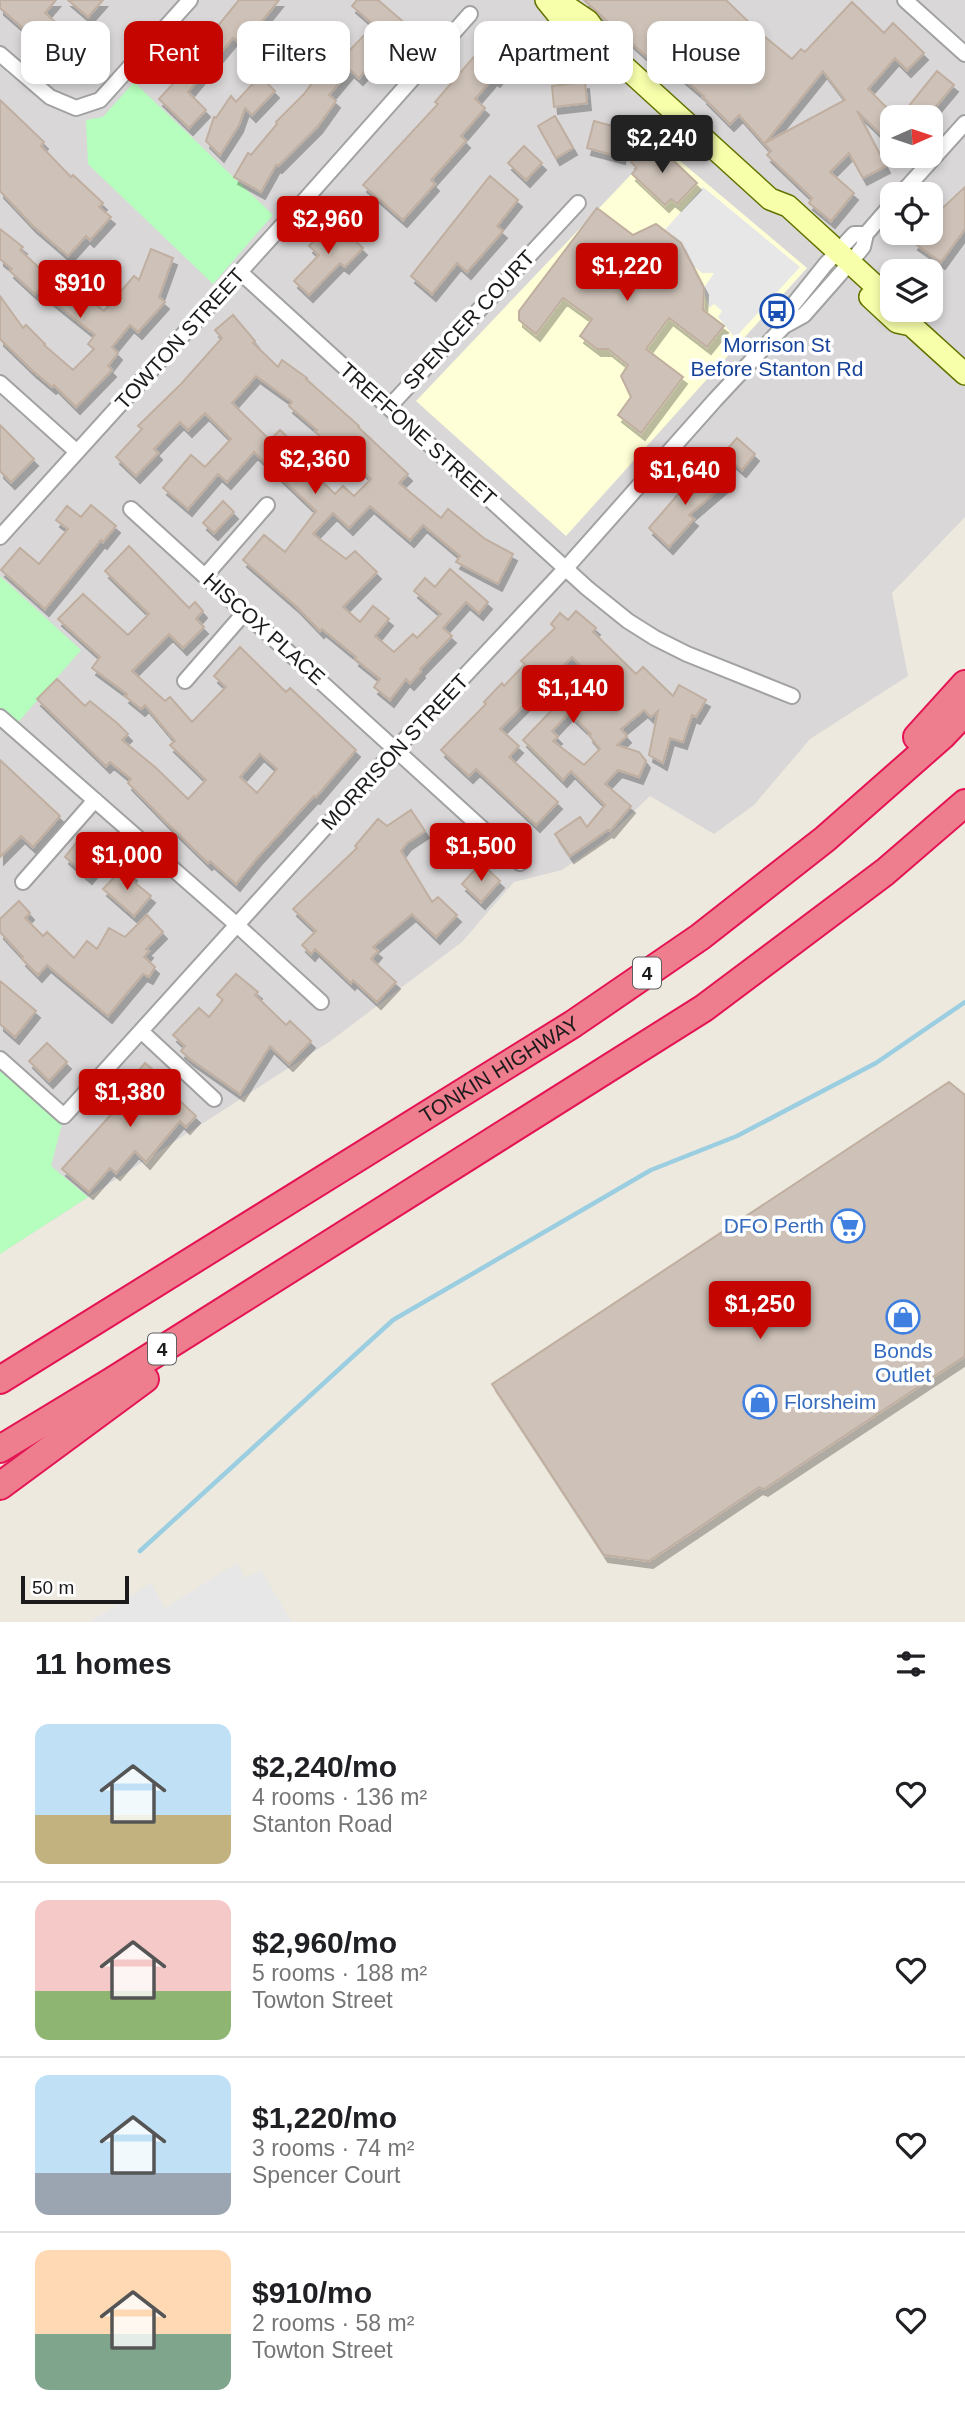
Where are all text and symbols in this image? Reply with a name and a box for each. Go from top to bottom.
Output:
chip: Buy [21,21,110,84]
chip: Rent [124,21,223,84]
chip: Filters [237,21,350,84]
chip: New [364,21,460,84]
chip: Apartment [474,21,633,84]
chip: House [647,21,765,84]
north arrow [880,105,943,168]
map controls [880,105,943,322]
pin: $2,240 [605,116,719,175]
text: $2,240 [627,125,697,151]
button: locate [880,182,943,245]
pin: $2,960 [271,196,385,256]
text: $2,960 [293,206,363,232]
pin: $1,220 [570,244,684,303]
street label: SPENCER COURT [398,245,539,394]
text: $1,220 [592,253,662,279]
button: layers [880,259,943,322]
pin: $910 [39,260,121,320]
street label: TOWTON STREET [110,264,249,414]
text: $910 [54,270,106,296]
bus stop icon: Morrison St Before Stanton Rd [758,292,796,330]
place label: Morrison St Before Stanton Rd [691,333,863,380]
street label: TREFFONE STREET [336,358,501,510]
pin: $2,360 [258,436,372,496]
text: $2,360 [280,446,350,472]
pin: $1,640 [628,448,742,507]
text: $1,640 [650,457,720,483]
street label: HISCOX PLACE [199,568,330,689]
pin: $1,140 [516,666,630,725]
street label: MORRISON STREET [317,669,473,834]
text: $1,140 [538,675,608,701]
pin: $1,500 [424,824,538,883]
pin: $1,000 [70,832,184,892]
text: $1,500 [446,833,516,859]
text: $1,000 [92,842,162,868]
road number: 4 [633,958,661,988]
street label: TONKIN HIGHWAY [415,1011,583,1127]
pin: $1,380 [73,1070,187,1129]
text: $1,380 [95,1079,165,1105]
supermarket icon: DFO Perth [829,1207,867,1245]
place label: DFO Perth [724,1214,824,1237]
pin: $1,250 [703,1282,817,1341]
text: $1,250 [725,1291,795,1317]
shop icon: Bonds Outlet [884,1298,922,1336]
road number: 4 [148,1334,176,1364]
place label: Bonds Outlet [873,1339,933,1386]
shop icon: Florsheim [741,1383,779,1421]
place label: Florsheim [784,1390,876,1413]
scale bar [21,1573,130,1605]
text: 50 m [32,1577,74,1598]
icon: filters [892,1645,930,1683]
text: 11 homes [35,1647,172,1680]
text: $2,240/mo [252,1750,397,1783]
icon: home [91,1752,175,1836]
icon: heart [892,1775,930,1813]
text: 4 rooms · 136 m² [252,1784,427,1810]
text: Stanton Road [252,1811,393,1837]
text: $2,960/mo [252,1926,397,1959]
icon: home [91,1928,175,2012]
icon: heart [892,1951,930,1989]
text: 5 rooms · 188 m² [252,1960,427,1986]
text: Towton Street [252,1987,393,2013]
text: $1,220/mo [252,2101,397,2134]
icon: home [91,2103,175,2187]
icon: heart [892,2126,930,2164]
text: 3 rooms · 74 m² [252,2135,414,2161]
text: Spencer Court [252,2162,400,2188]
text: $910/mo [252,2276,372,2309]
icon: home [91,2278,175,2362]
icon: heart [892,2301,930,2339]
text: 2 rooms · 58 m² [252,2310,414,2336]
text: Towton Street [252,2337,393,2363]

